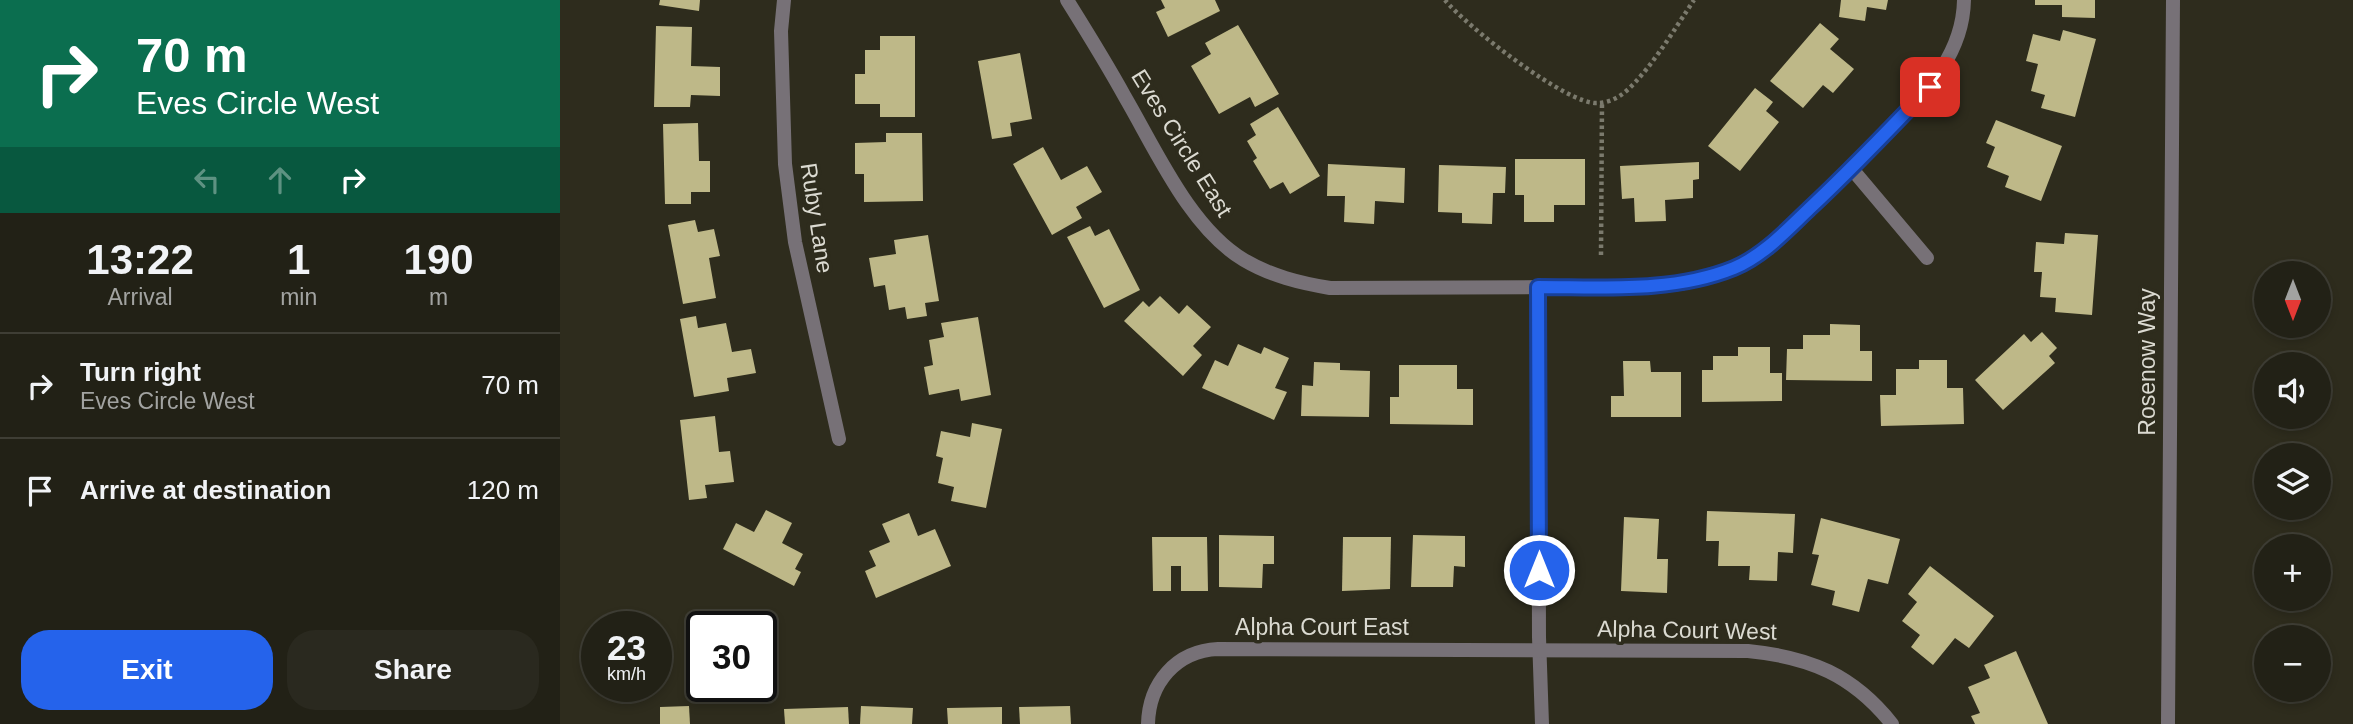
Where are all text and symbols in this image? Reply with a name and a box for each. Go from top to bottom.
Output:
icon: right [21,28,112,119]
text: 70 m [136,28,248,82]
pin [1900,57,1960,117]
street label: Eves Circle East [1126,65,1238,222]
icon: arrive [1911,68,1949,106]
text: Eves Circle West [136,85,379,121]
icon: left [188,161,226,199]
icon: ahead [261,161,299,199]
icon: right [334,161,372,199]
street label: Ruby Lane [795,161,839,275]
text: 13:22 [86,236,194,283]
text: 1 [287,236,310,283]
text: 190 [404,236,474,283]
north arrow [2254,261,2331,338]
map controls [2254,261,2331,702]
text: Arrival [107,284,173,310]
text: min [280,284,317,310]
text: m [429,284,448,310]
street label: Rosenow Way [2134,288,2160,436]
button: sound [2254,352,2331,429]
text: Turn right [80,357,201,387]
icon: right [21,367,59,405]
text: 70 m [481,370,539,400]
text: Eves Circle West [80,388,255,414]
button: layers [2254,443,2331,520]
icon: arrive [21,472,59,510]
text: Arrive at destination [80,475,331,505]
text: 120 m [467,475,539,505]
position arrow [1502,533,1576,607]
button: + [2254,534,2331,611]
speed limit sign: 30 [686,611,777,702]
street label: Alpha Court East [1235,614,1410,640]
street label: Alpha Court West [1597,615,1778,645]
button: − [2254,625,2331,702]
text: 23 [607,628,646,667]
button: Exit [21,630,273,710]
button: Share [287,630,539,710]
text: km/h [607,664,646,684]

